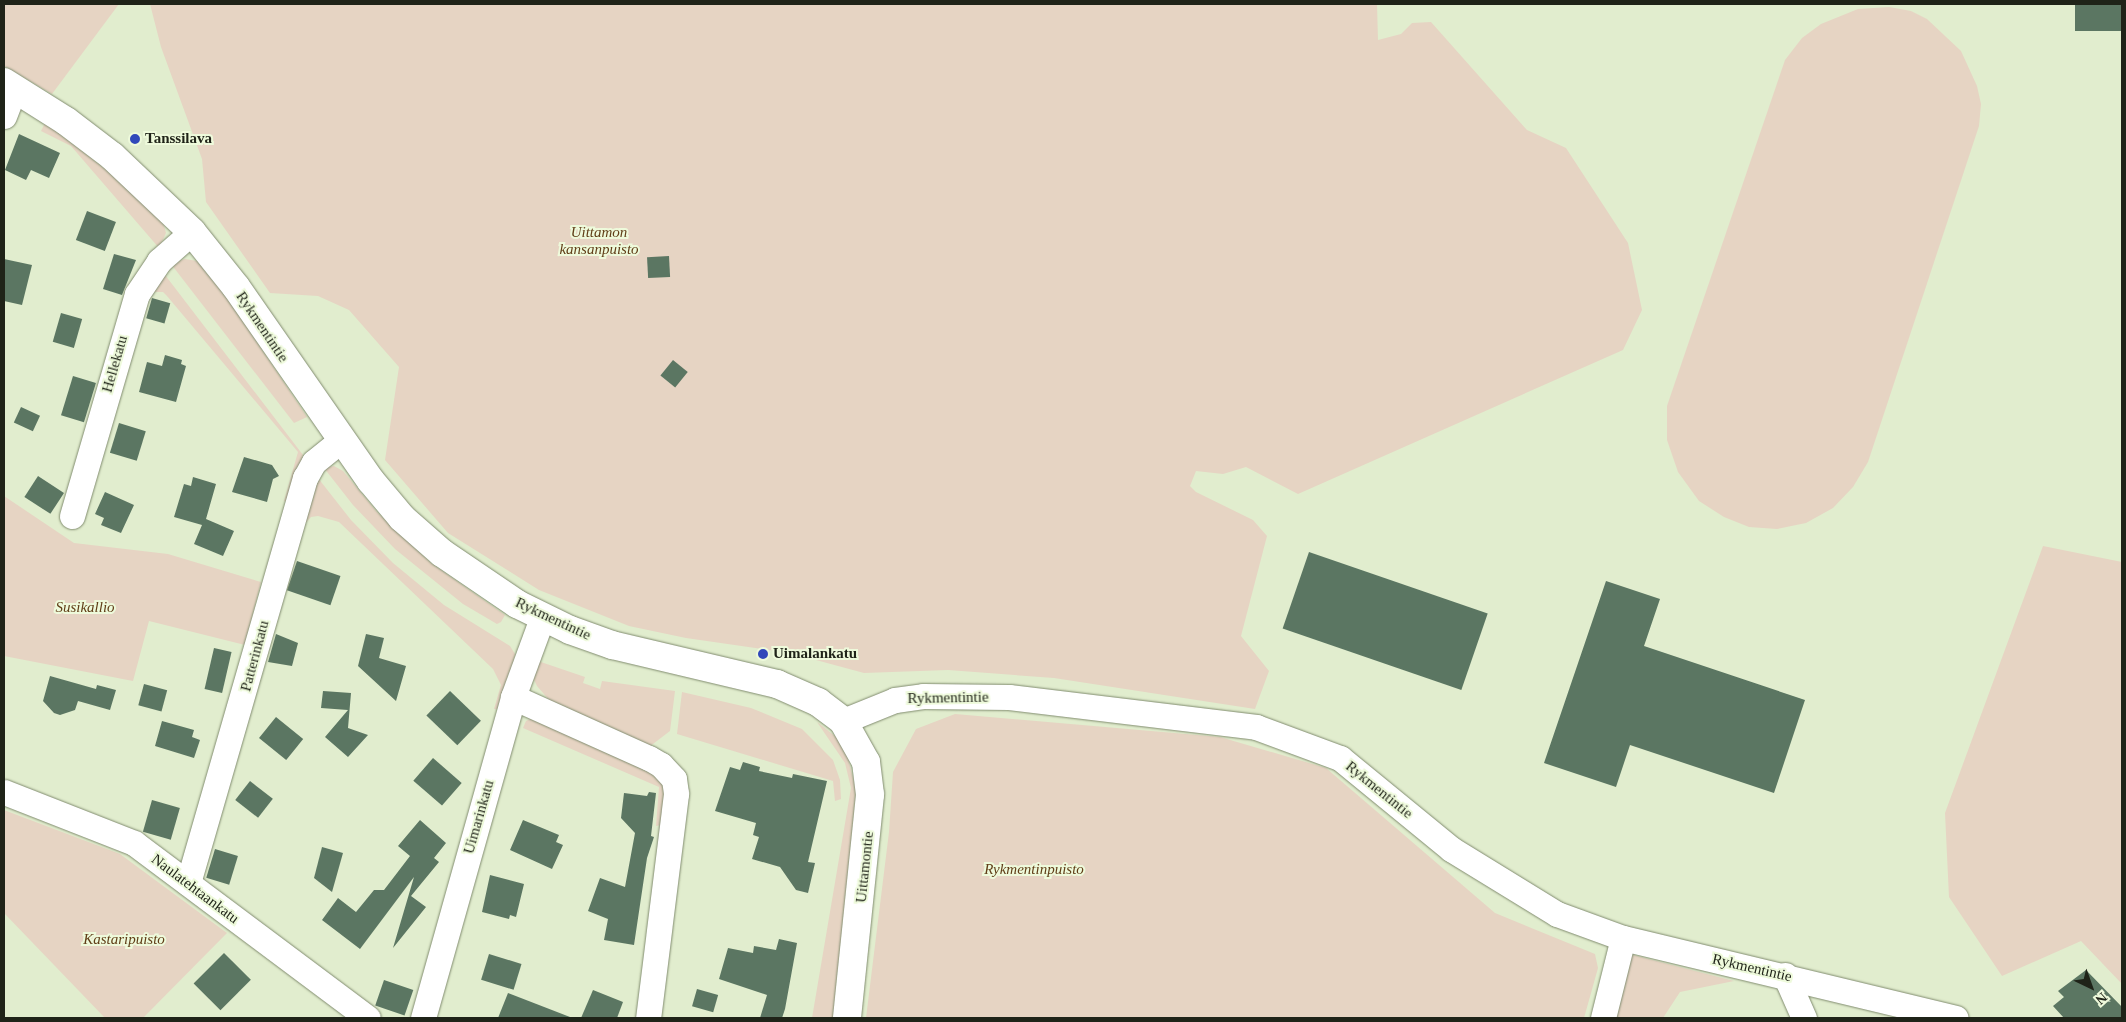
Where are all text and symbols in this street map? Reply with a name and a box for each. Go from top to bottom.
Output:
place label: Tanssilava [145,130,212,148]
marker: Tanssilava [129,133,141,145]
park label: Uittamon kansanpuisto [559,223,639,258]
street label: Rykmentintie [232,288,292,366]
street label: Hellekatu [98,333,132,395]
street label: Rykmentintie [512,594,594,644]
park label: Susikallio [55,599,115,617]
street label: Patterinkatu [237,619,273,693]
place label: Uimalankatu [773,645,857,663]
marker: Uimalankatu [757,648,769,660]
street label: Rykmentintie [907,688,989,708]
street label: Rykmentintie [1342,758,1416,822]
street label: Uimarinkatu [460,778,498,856]
street label: Uittamontie [852,830,878,904]
street label: Naulatehtaankatu [148,850,242,928]
park label: Rykmentinpuisto [984,861,1084,879]
park label: Kastaripuisto [83,931,165,949]
street label: Rykmentintie [1710,950,1794,986]
north arrow [2066,962,2116,1012]
text: N [2093,990,2110,1007]

